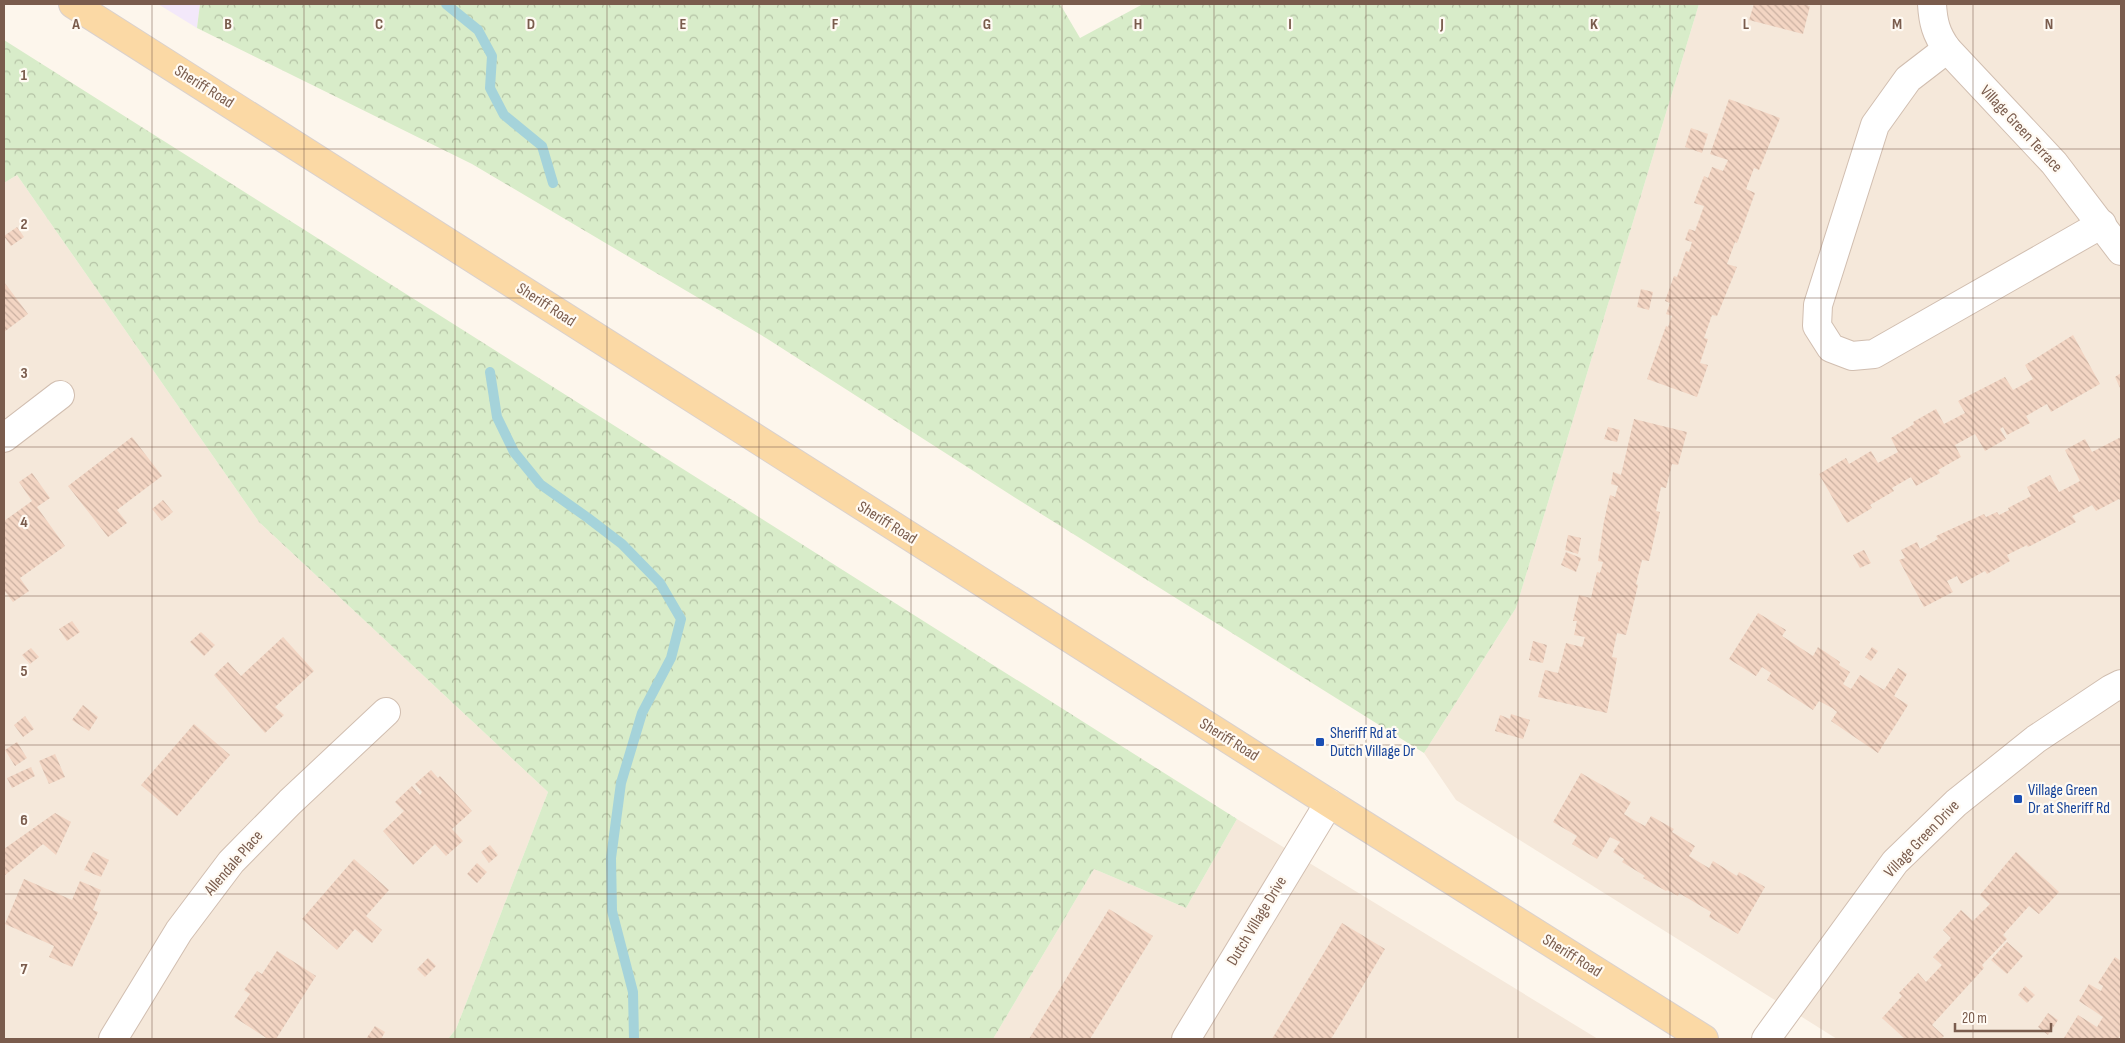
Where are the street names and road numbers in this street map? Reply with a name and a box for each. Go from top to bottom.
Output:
street label: Sheriff Road [171,61,237,113]
street label: Village Green Terrace [1976,82,2066,176]
street label: Sheriff Road [513,279,579,331]
street label: Sheriff Road [854,497,920,549]
street label: Sheriff Road [1196,714,1262,766]
street label: Village Green Drive [1880,796,1964,882]
street label: Allendale Place [200,827,267,900]
street label: Dutch Village Drive [1223,873,1291,969]
street label: Sheriff Road [1539,930,1605,982]

